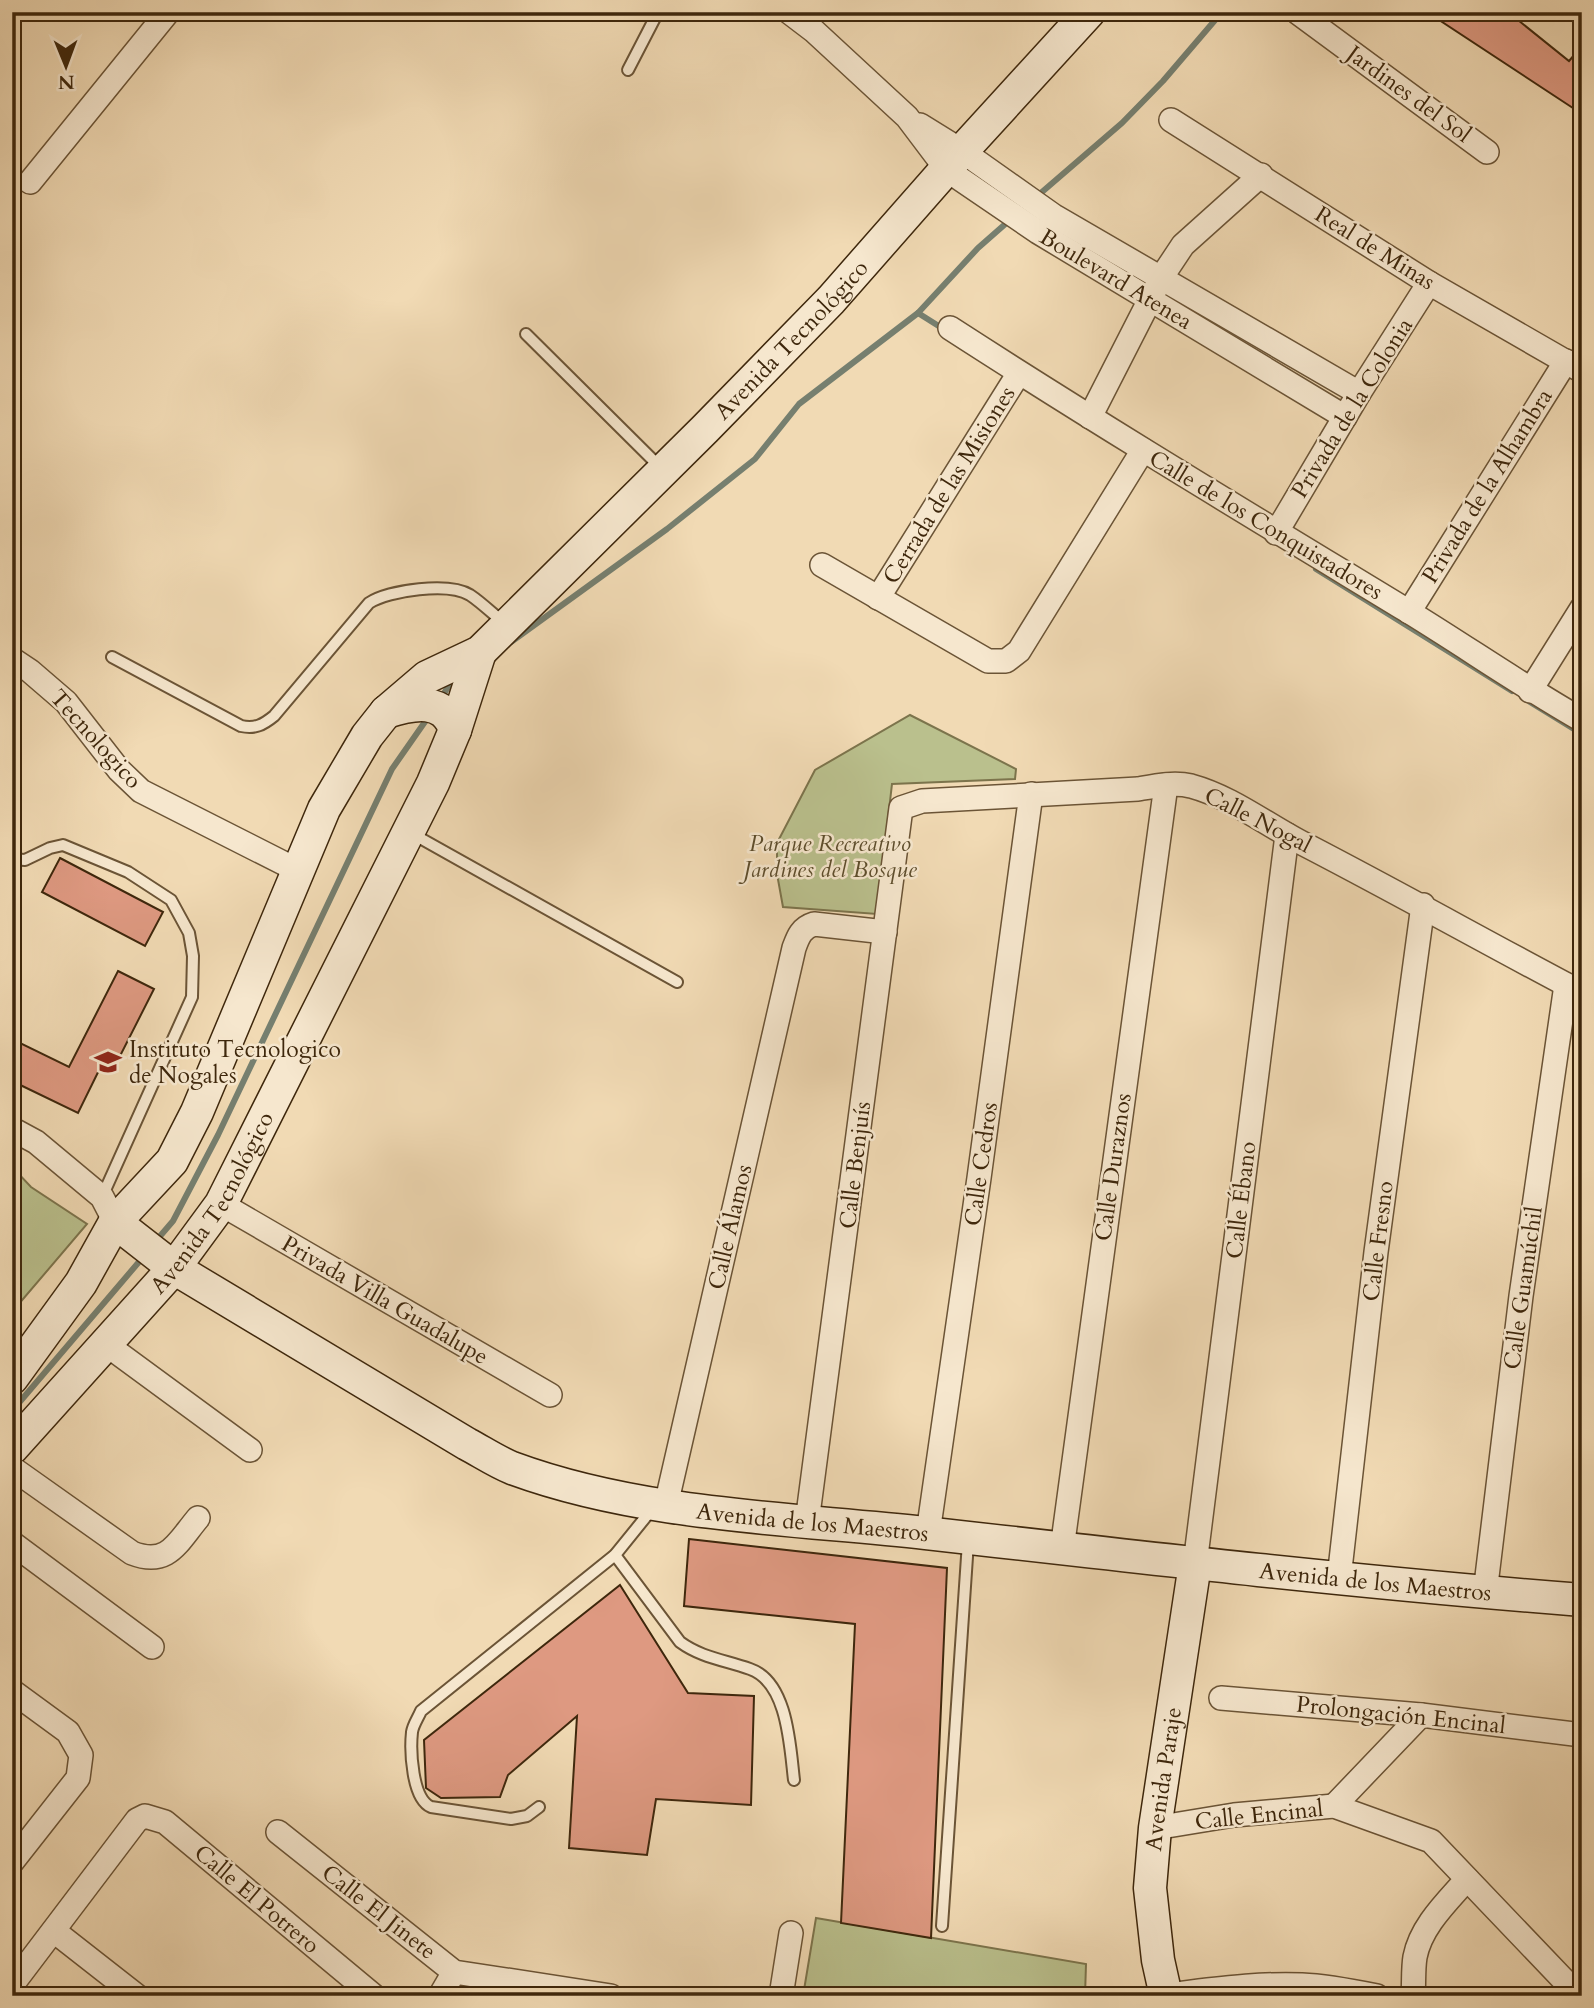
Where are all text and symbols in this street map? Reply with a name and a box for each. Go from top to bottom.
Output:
north arrow [32,32,102,102]
street label: Jardines del Sol [1338,37,1478,150]
text: N [57,69,75,95]
street label: Real de Minas [1309,199,1441,297]
street label: Boulevard Atenea [1034,221,1198,337]
street label: Avenida Tecnológico [707,253,875,426]
street label: Privada de la Colonia [1284,312,1420,504]
street label: Cerrada de las Misiones [876,380,1022,590]
street label: Privada de la Alhambra [1414,383,1560,589]
street label: Calle de los Conquistadores [1143,443,1389,607]
street label: Tecnologico [43,683,149,795]
street label: Calle Nogal [1199,780,1317,860]
park label: Parque Recreativo Jardines del Bosque [738,828,917,885]
place label: Instituto Tecnologico de Nogales [129,1034,341,1091]
school or university icon: Instituto Tecnologico de Nogales [93,1047,123,1077]
street label: Calle Duraznos [1087,1091,1139,1243]
street label: Calle Benjuís [832,1099,878,1231]
street label: Calle Cedros [957,1100,1005,1228]
street label: Avenida Tecnológico [143,1106,281,1300]
street label: Calle Ébano [1218,1140,1264,1260]
street label: Calle Álamos [701,1161,759,1293]
street label: Calle Fresno [1355,1179,1401,1303]
street label: Calle Guamúchil [1496,1204,1550,1371]
street label: Privada Villa Guadalupe [276,1228,494,1372]
street label: Avenida de los Maestros [695,1495,930,1549]
street label: Avenida de los Maestros [1258,1555,1493,1608]
street label: Prolongación Encinal [1295,1689,1507,1741]
street label: Avenida Paraje [1138,1705,1189,1852]
street label: Calle Encinal [1193,1793,1325,1837]
street label: Calle El Potrero [188,1837,326,1961]
street label: Calle El Jinete [315,1857,443,1967]

